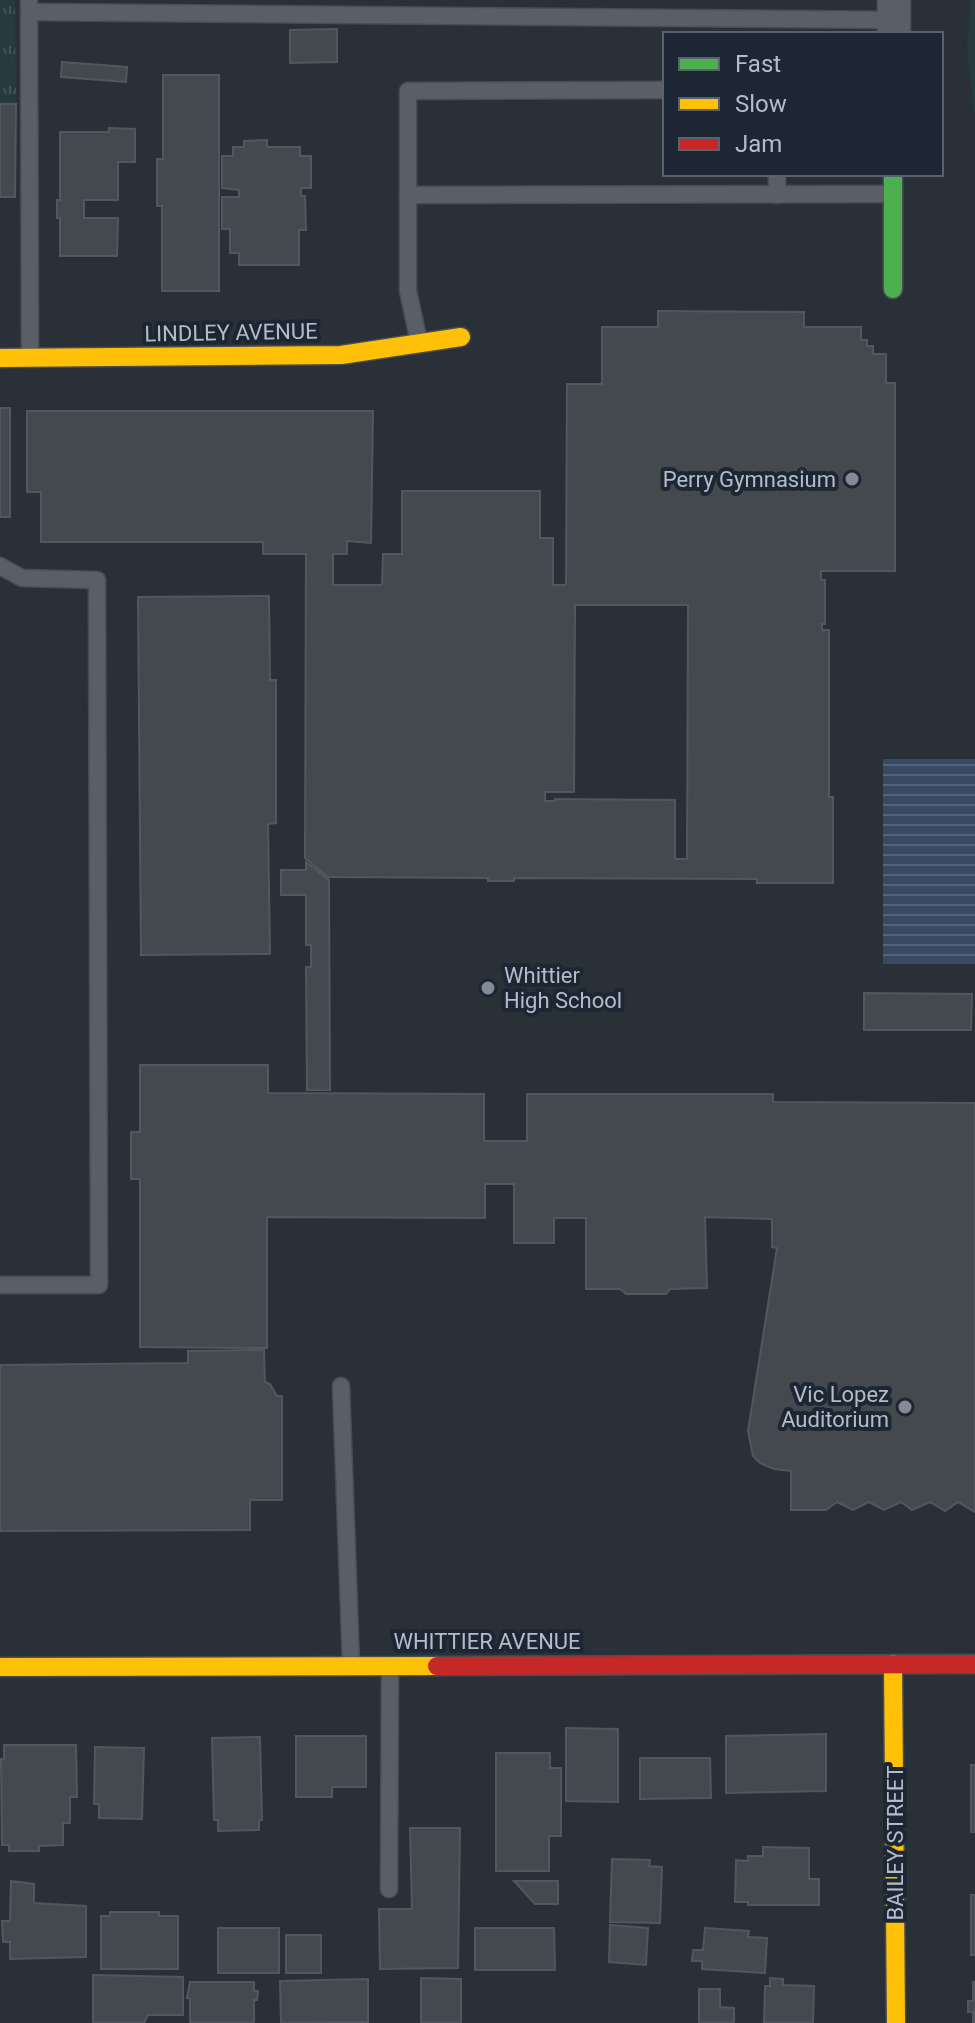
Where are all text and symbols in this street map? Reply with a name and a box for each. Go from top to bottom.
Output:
legend [663,32,943,176]
text: Fast [735,50,781,78]
text: Slow [735,90,787,118]
text: Jam [735,130,782,158]
street label: LINDLEY AVENUE [144,318,318,347]
place label: Perry Gymnasium [663,467,836,492]
marker: Perry Gymnasium [843,470,861,488]
place label: Whittier High School [504,963,622,1013]
marker: Whittier High School [479,979,497,997]
place label: Vic Lopez Auditorium [781,1382,889,1432]
marker: Vic Lopez Auditorium [896,1398,914,1416]
street label: WHITTIER AVENUE [393,1629,581,1654]
street label: BAILEY STREET [883,1765,908,1921]

